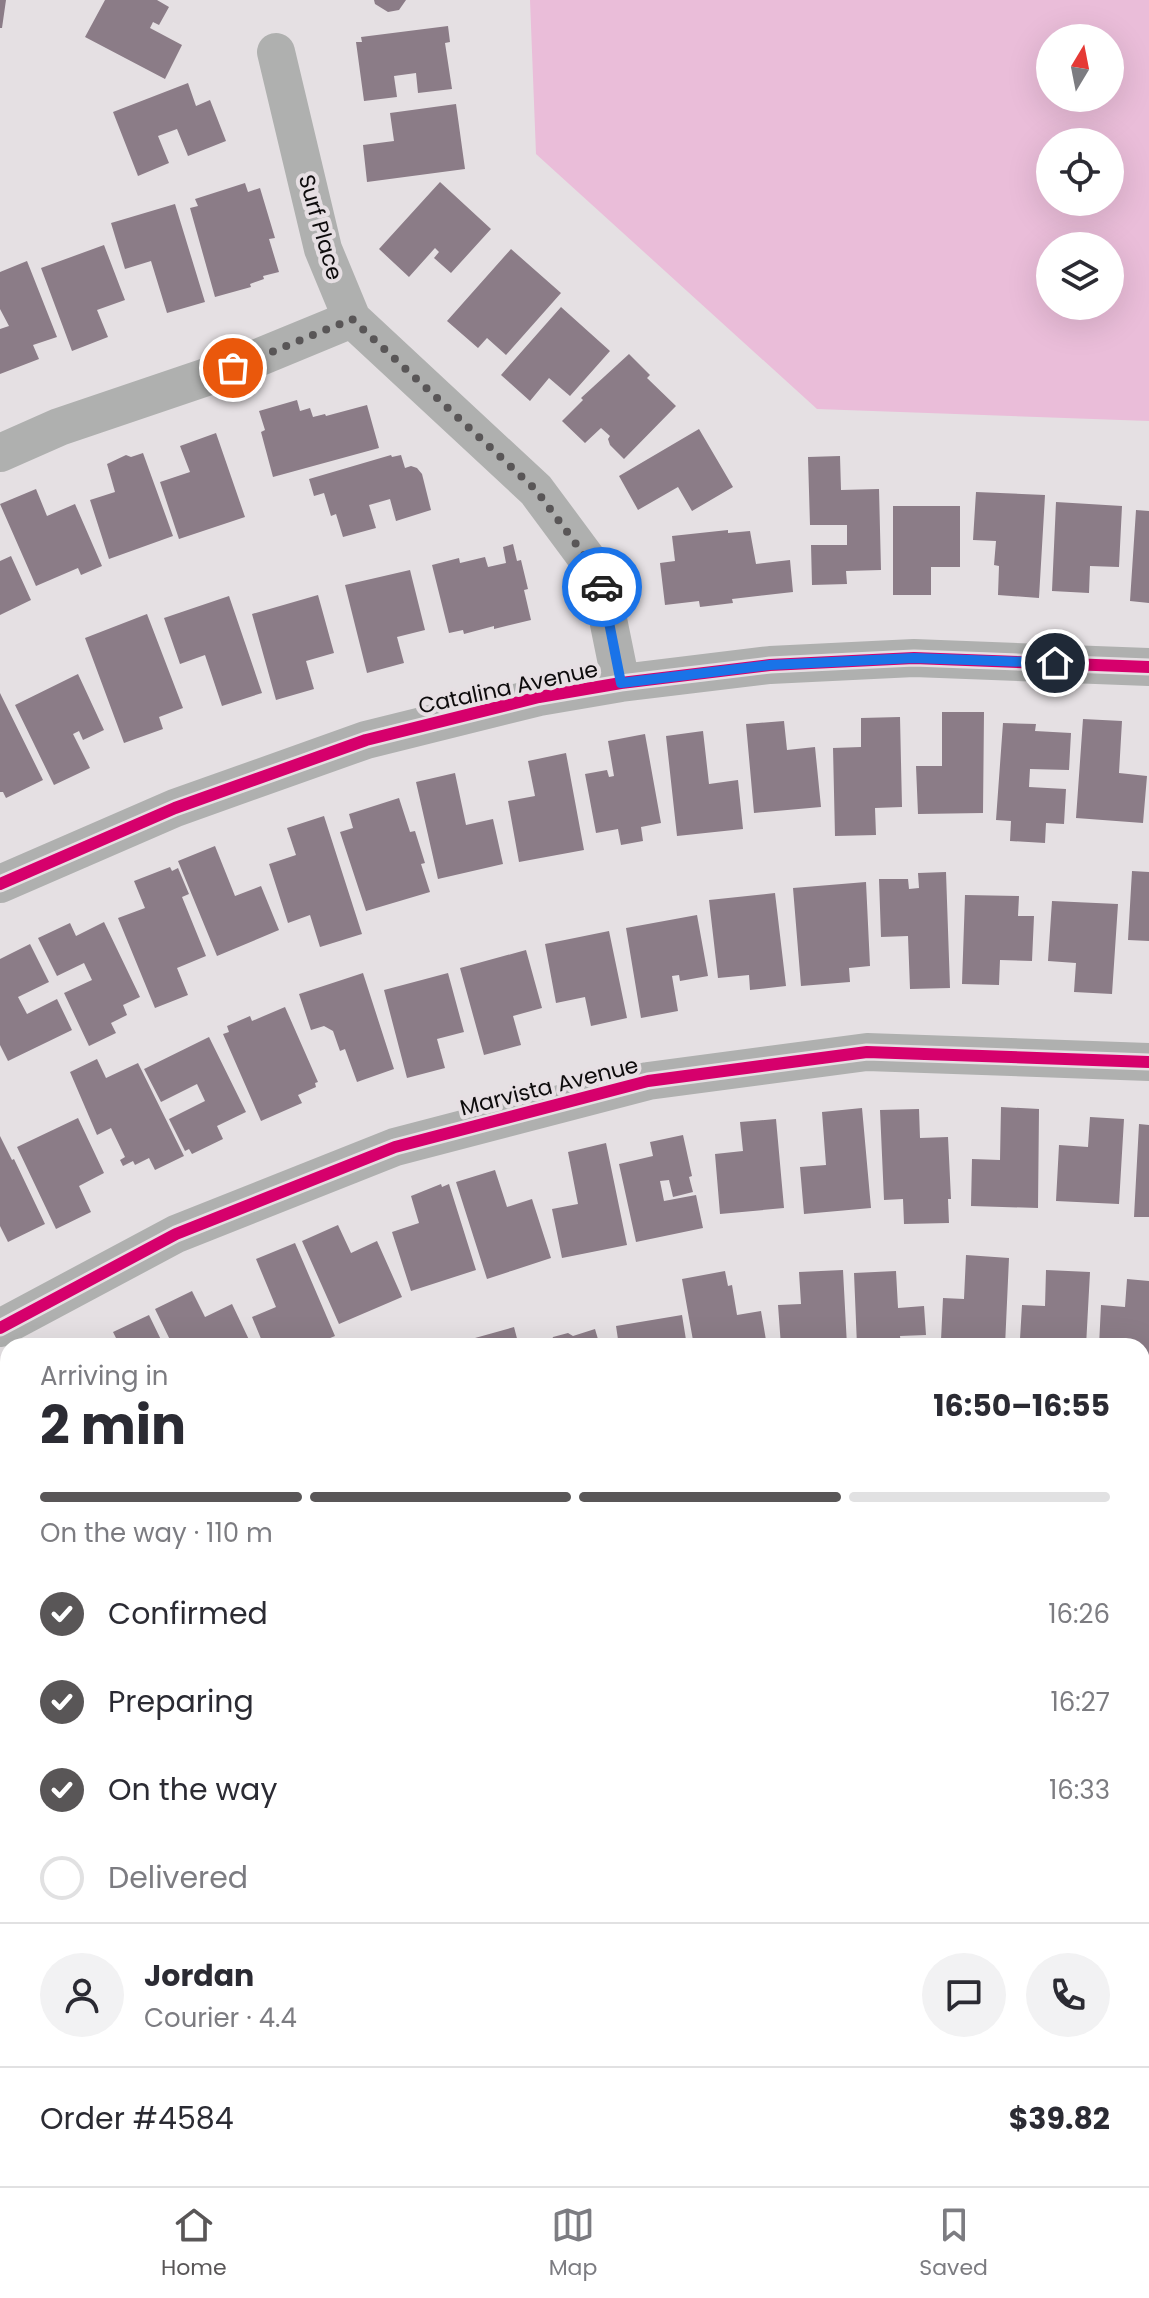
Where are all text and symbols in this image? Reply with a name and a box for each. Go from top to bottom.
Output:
north arrow [1036,24,1124,112]
map controls [1036,24,1124,320]
button: locate [1036,128,1124,216]
street label: Surf Place [291,171,350,283]
button: layers [1036,232,1124,320]
pin [199,334,267,402]
icon: bag [211,346,255,390]
courier [562,547,642,627]
icon: car [580,565,624,609]
pin [1021,629,1089,697]
icon: home [1033,641,1077,685]
street label: Catalina Avenue [415,653,601,722]
street label: Marvista Avenue [457,1049,641,1124]
text: Arriving in [40,1358,169,1394]
text: 16:50–16:55 [933,1384,1110,1427]
text: 2 min [40,1389,186,1462]
text: On the way · 110 m [40,1515,273,1551]
icon: check [40,1592,84,1636]
text: Confirmed [108,1592,268,1635]
text: 16:26 [1048,1596,1110,1632]
icon: check [40,1680,84,1724]
text: Preparing [108,1680,254,1723]
text: 16:27 [1050,1684,1110,1720]
icon: check [40,1768,84,1812]
text: On the way [108,1768,277,1811]
text: 16:33 [1049,1772,1110,1808]
text: Delivered [108,1856,248,1899]
button: person [40,1953,124,2037]
button: chat [922,1953,1006,2037]
button: phone [1026,1953,1110,2037]
text: Jordan [144,1954,254,1997]
text: Courier · 4.4 [144,2000,297,2036]
text: Order #4584 [40,2097,234,2140]
text: $39.82 [1009,2097,1110,2140]
tab: Home [161,2203,227,2284]
tab: Map [549,2203,597,2284]
tab: Saved [919,2203,988,2284]

